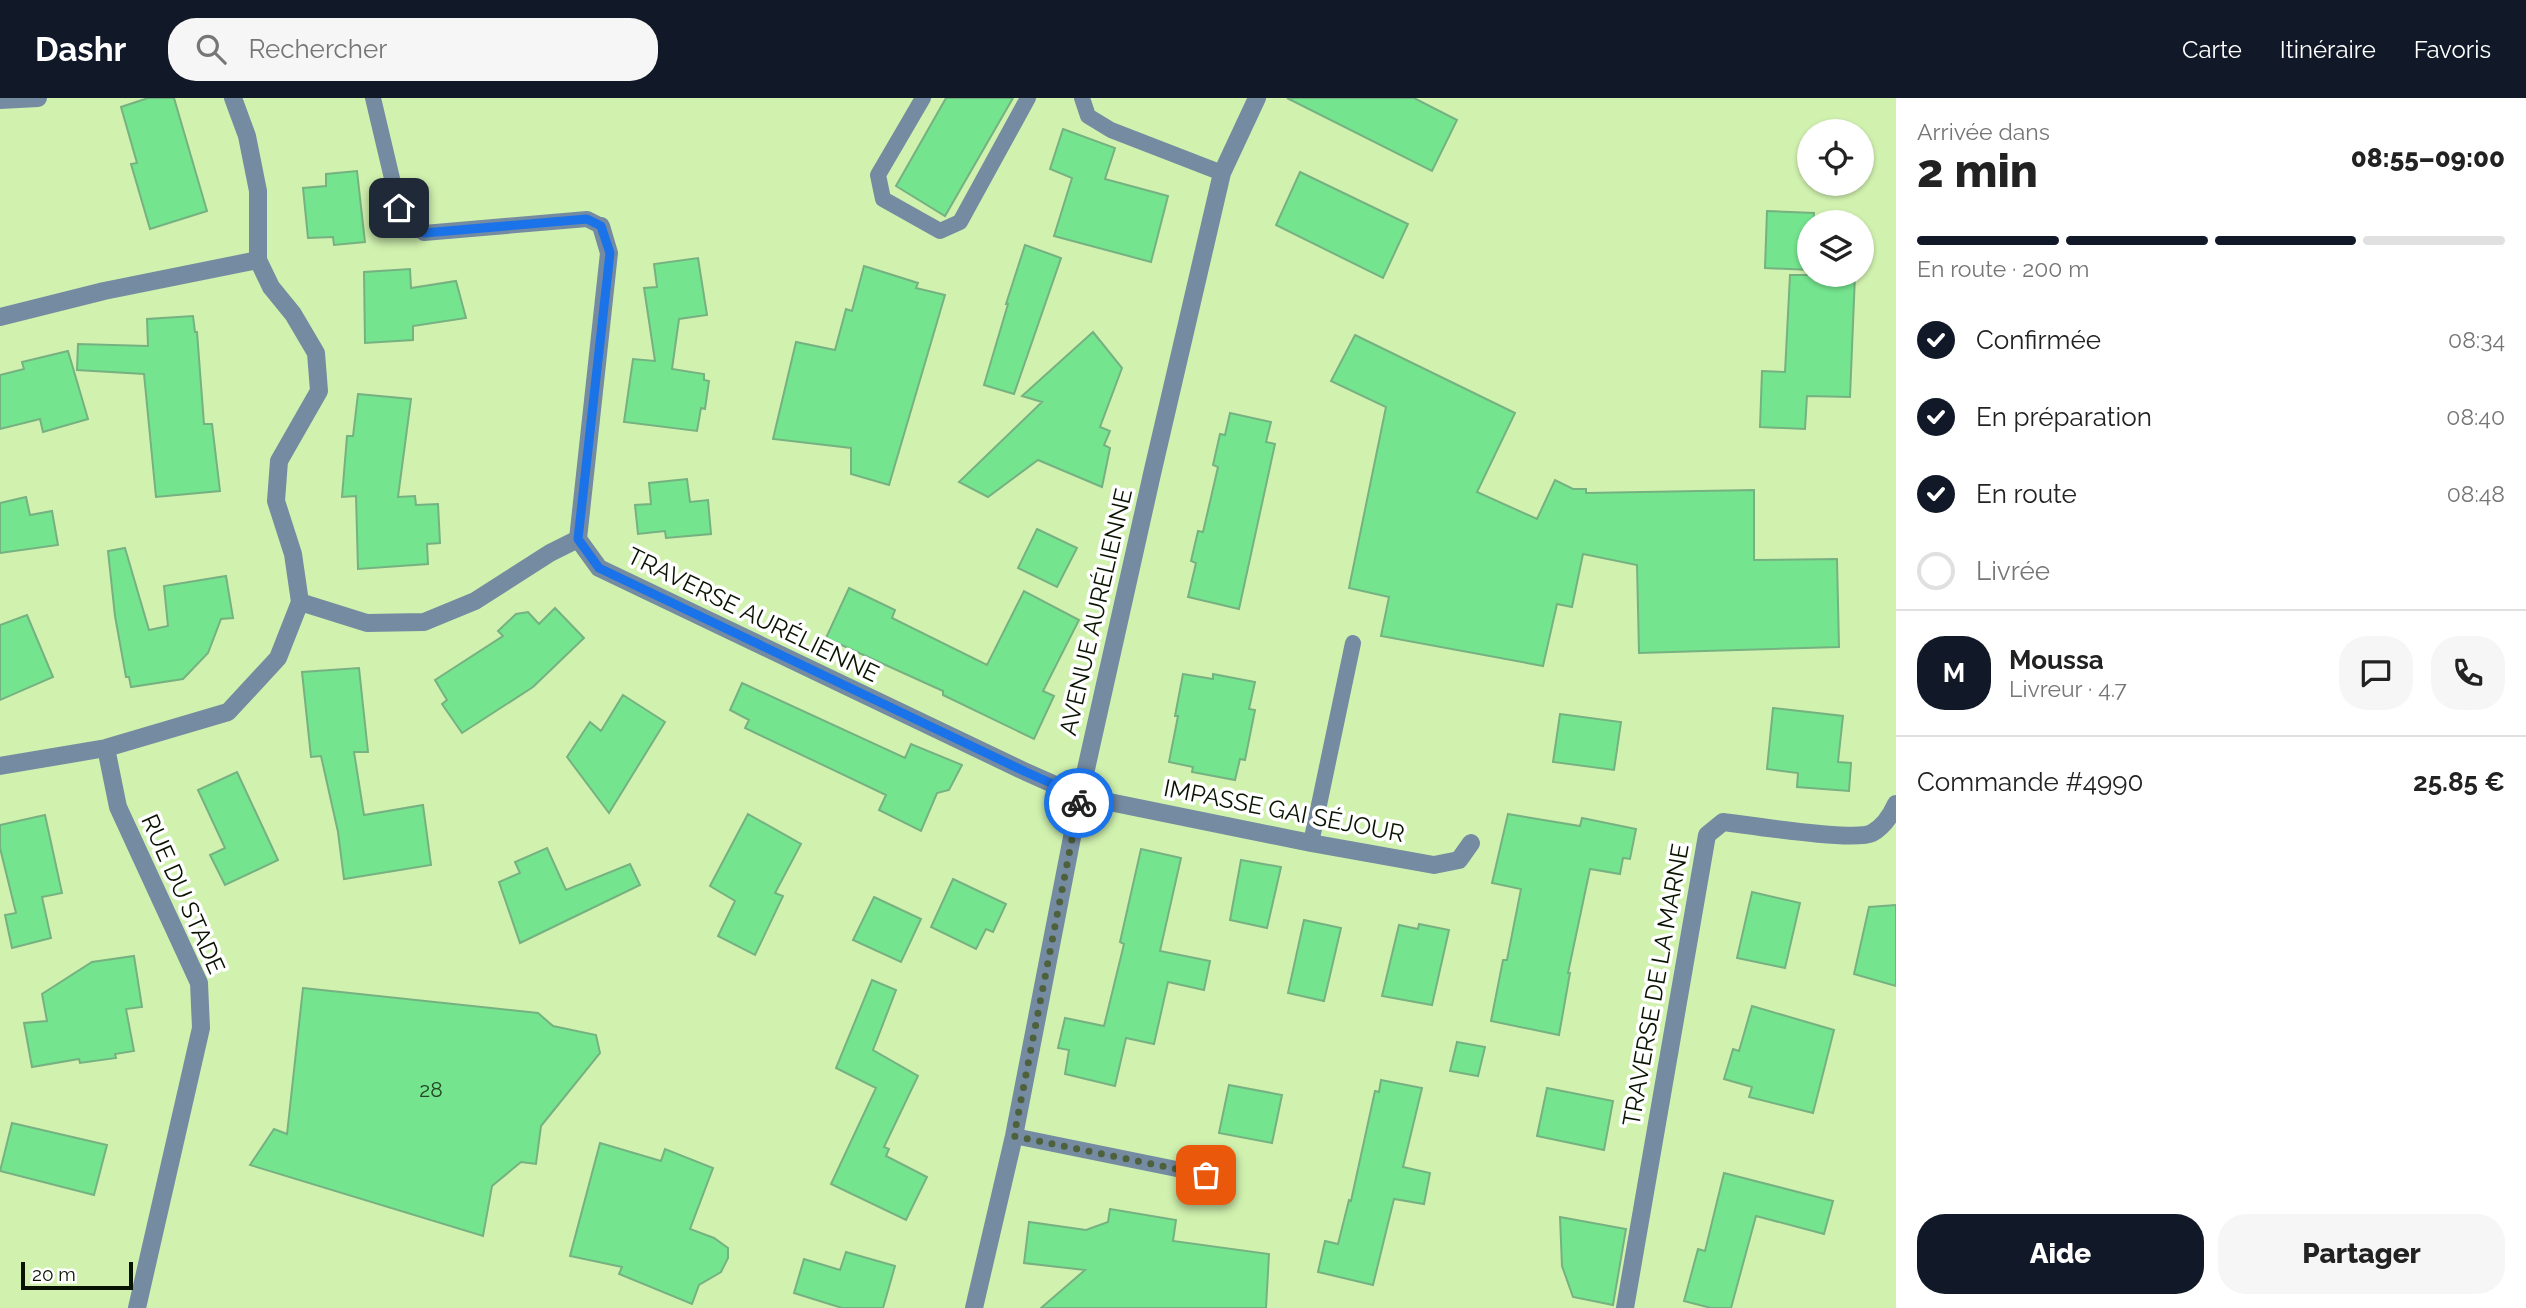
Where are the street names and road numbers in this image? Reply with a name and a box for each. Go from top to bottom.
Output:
street label: AVENUE AURÉLIENNE [1053,486,1138,738]
street label: TRAVERSE AURÉLIENNE [623,541,884,688]
street label: IMPASSE GAI SÉJOUR [1161,773,1407,848]
street label: RUE DU STADE [135,810,232,978]
street label: TRAVERSE DE LA MARNE [1616,841,1695,1129]

